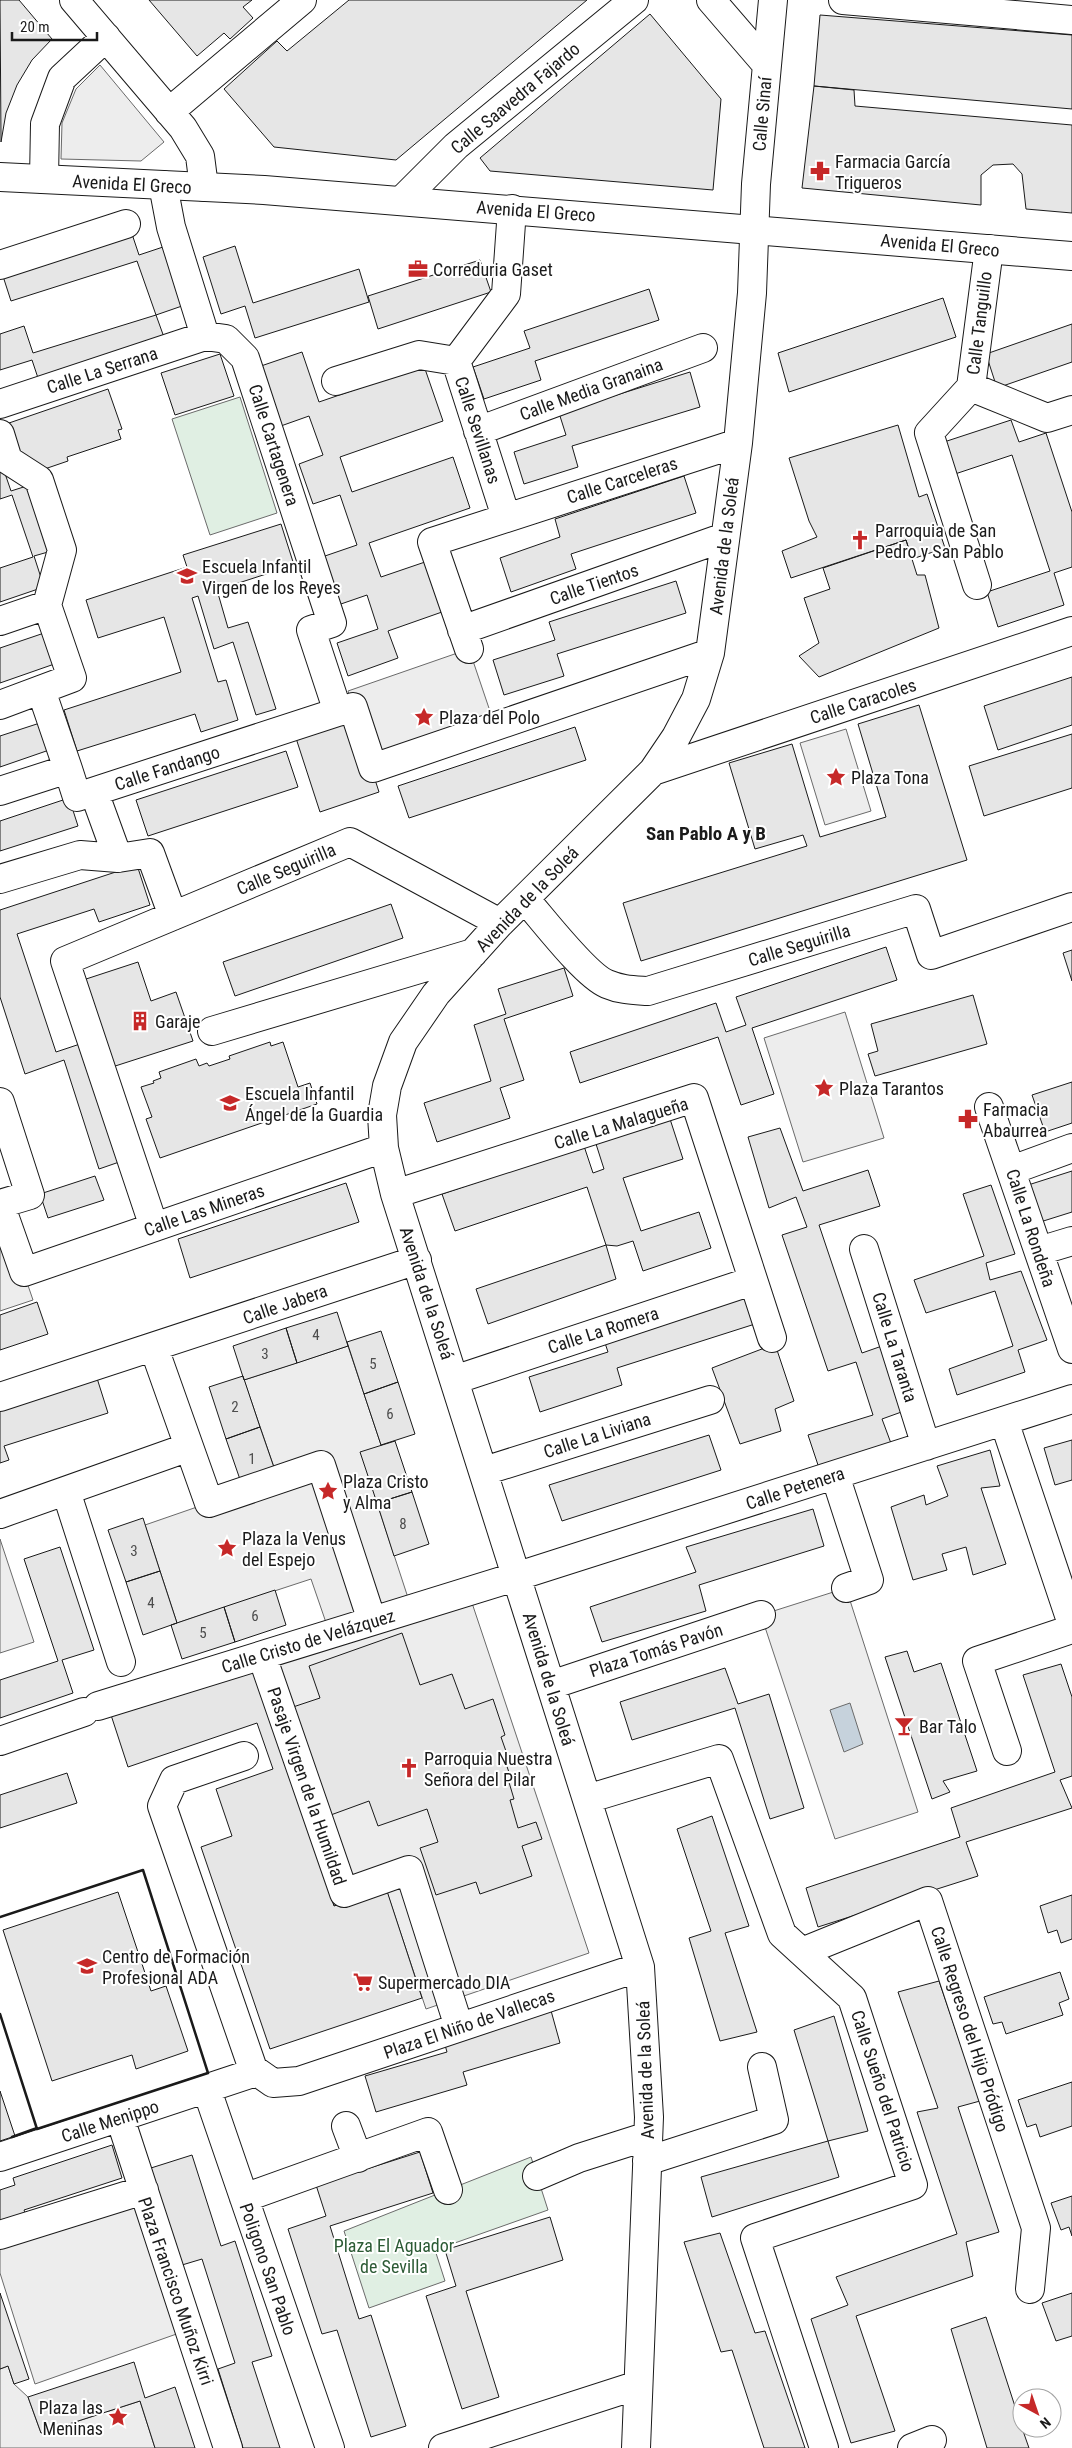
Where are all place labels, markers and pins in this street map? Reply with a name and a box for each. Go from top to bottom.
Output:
place label: Farmacia García Trigueros [835,151,951,193]
pharmacy icon: Farmacia García Trigueros [809,160,831,182]
office icon: Correduria Gaset [407,258,429,280]
place label: Correduria Gaset [433,259,553,280]
place label: Parroquia de San Pedro y San Pablo [875,520,1004,562]
church icon: Parroquia de San Pedro y San Pablo [849,529,871,551]
place label: Escuela Infantil Virgen de los Reyes [202,556,341,598]
school or university icon: Escuela Infantil Virgen de los Reyes [176,565,198,587]
place icon: Plaza del Polo [413,706,435,728]
place label: Plaza del Polo [439,707,540,728]
place icon: Plaza Tona [825,766,847,788]
place label: Plaza Tona [851,767,929,788]
building icon: Garaje [129,1010,151,1032]
place label: Garaje [155,1011,200,1032]
place icon: Plaza Tarantos [813,1077,835,1099]
place label: Plaza Tarantos [839,1078,944,1099]
place label: Escuela Infantil Ángel de la Guardia [245,1083,383,1125]
school or university icon: Escuela Infantil Ángel de la Guardia [219,1092,241,1114]
place label: Farmacia Abaurrea [983,1099,1049,1141]
pharmacy icon: Farmacia Abaurrea [957,1108,979,1130]
place label: Plaza Cristo y Alma [343,1471,429,1513]
place icon: Plaza Cristo y Alma [317,1480,339,1502]
place label: Plaza la Venus del Espejo [242,1528,346,1570]
place icon: Plaza la Venus del Espejo [216,1537,238,1559]
bar icon: Bar Talo [893,1715,915,1737]
place label: Bar Talo [919,1716,977,1737]
place label: Parroquia Nuestra Señora del Pilar [424,1748,553,1790]
church icon: Parroquia Nuestra Señora del Pilar [398,1757,420,1779]
place label: Centro de Formación Profesional ADA [102,1946,250,1988]
school or university icon: Centro de Formación Profesional ADA [76,1955,98,1977]
supermarket icon: Supermercado DIA [352,1971,374,1993]
place label: Supermercado DIA [378,1972,511,1993]
place label: Plaza las Meninas [39,2397,103,2439]
place icon: Plaza las Meninas [107,2406,129,2428]

